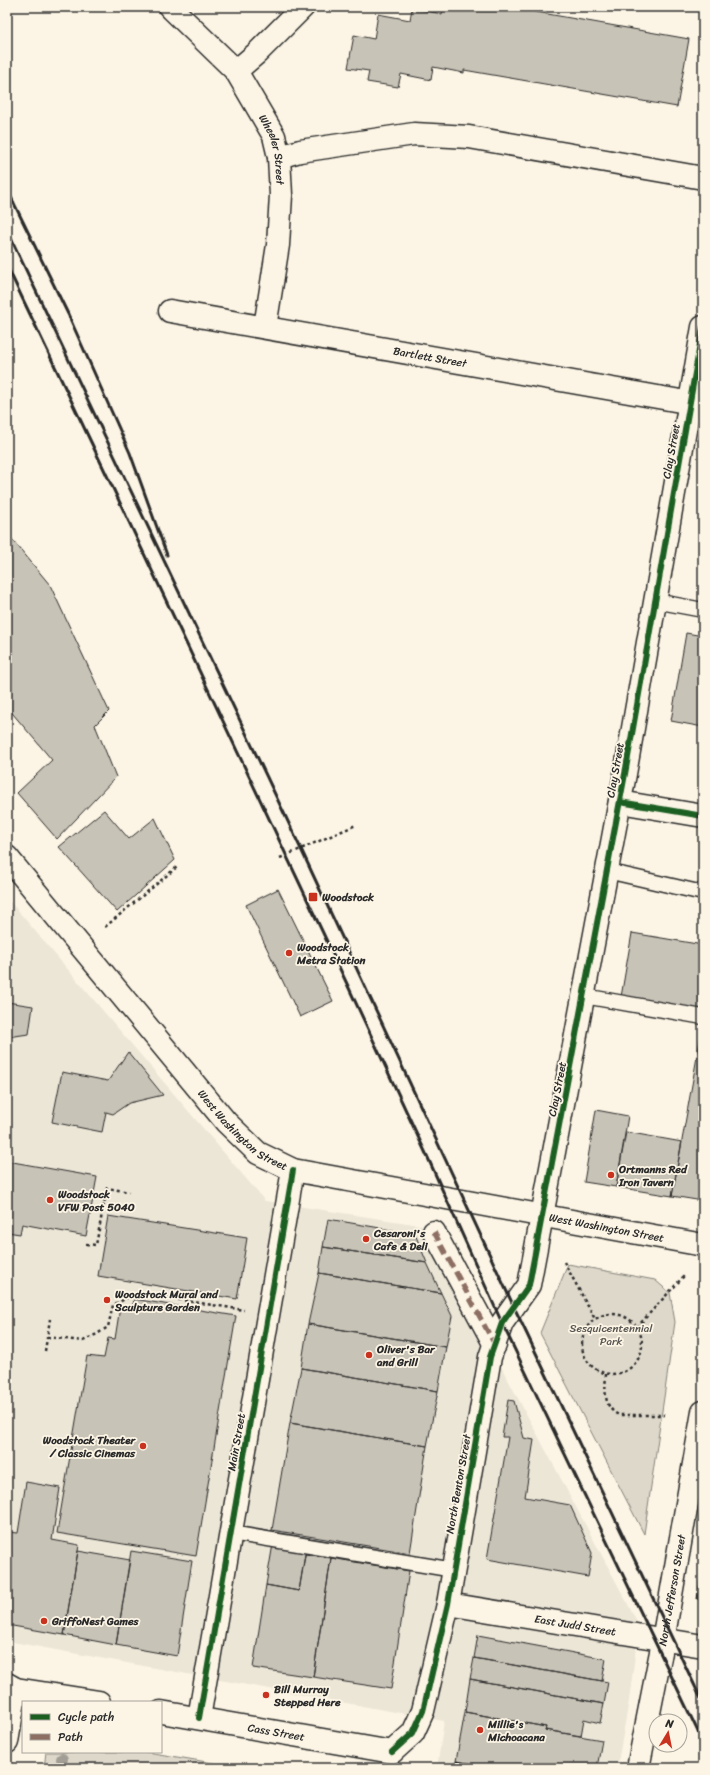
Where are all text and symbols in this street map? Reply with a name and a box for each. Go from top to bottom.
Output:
street label: Wheeler Street [253,111,289,186]
street label: Bartlett Street [392,342,469,373]
street label: Clay Street [657,422,686,480]
street label: Clay Street [601,741,630,799]
place label: Woodstock [322,888,374,907]
marker: Woodstock [307,891,319,903]
place label: Woodstock Metra Station [296,938,366,970]
marker: Woodstock Metra Station [284,948,294,958]
street label: Clay Street [543,1060,572,1118]
street label: West Washington Street [193,1085,291,1176]
place label: Ortmanns Red Iron Tavern [618,1160,688,1192]
marker: Ortmanns Red Iron Tavern [606,1170,616,1180]
place label: Woodstock VFW Post 5040 [58,1185,135,1217]
marker: Woodstock VFW Post 5040 [45,1195,55,1205]
street label: West Washington Street [547,1208,666,1248]
place label: Cesaroni's Cafe & Deli [373,1224,429,1256]
marker: Cesaroni's Cafe & Deli [361,1234,371,1244]
place label: Woodstock Mural and Sculpture Garden [114,1285,219,1317]
marker: Woodstock Mural and Sculpture Garden [102,1295,112,1305]
park label: Sesquicentennial Park [569,1319,653,1351]
place label: Oliver's Bar and Grill [376,1340,436,1372]
marker: Oliver's Bar and Grill [364,1350,374,1360]
street label: Main Street [222,1412,251,1472]
place label: Woodstock Theater / Classic Cinemas [43,1431,136,1463]
street label: North Benton Street [440,1432,477,1535]
marker: Woodstock Theater / Classic Cinemas [138,1441,148,1451]
street label: North Jefferson Street [653,1533,691,1647]
street label: East Judd Street [533,1609,618,1642]
place label: GriffoNest Games [51,1612,140,1631]
marker: GriffoNest Games [39,1616,49,1626]
place label: Bill Murray Stepped Here [273,1680,341,1712]
marker: Bill Murray Stepped Here [261,1690,271,1700]
legend [22,1701,162,1753]
text: Cycle path [58,1706,114,1728]
north arrow [648,1713,688,1753]
text: N [663,1713,675,1734]
place label: Millie's Michoacana [487,1715,545,1747]
street label: Cass Street [246,1718,306,1747]
marker: Millie's Michoacana [475,1725,485,1735]
text: Path [58,1726,83,1748]

